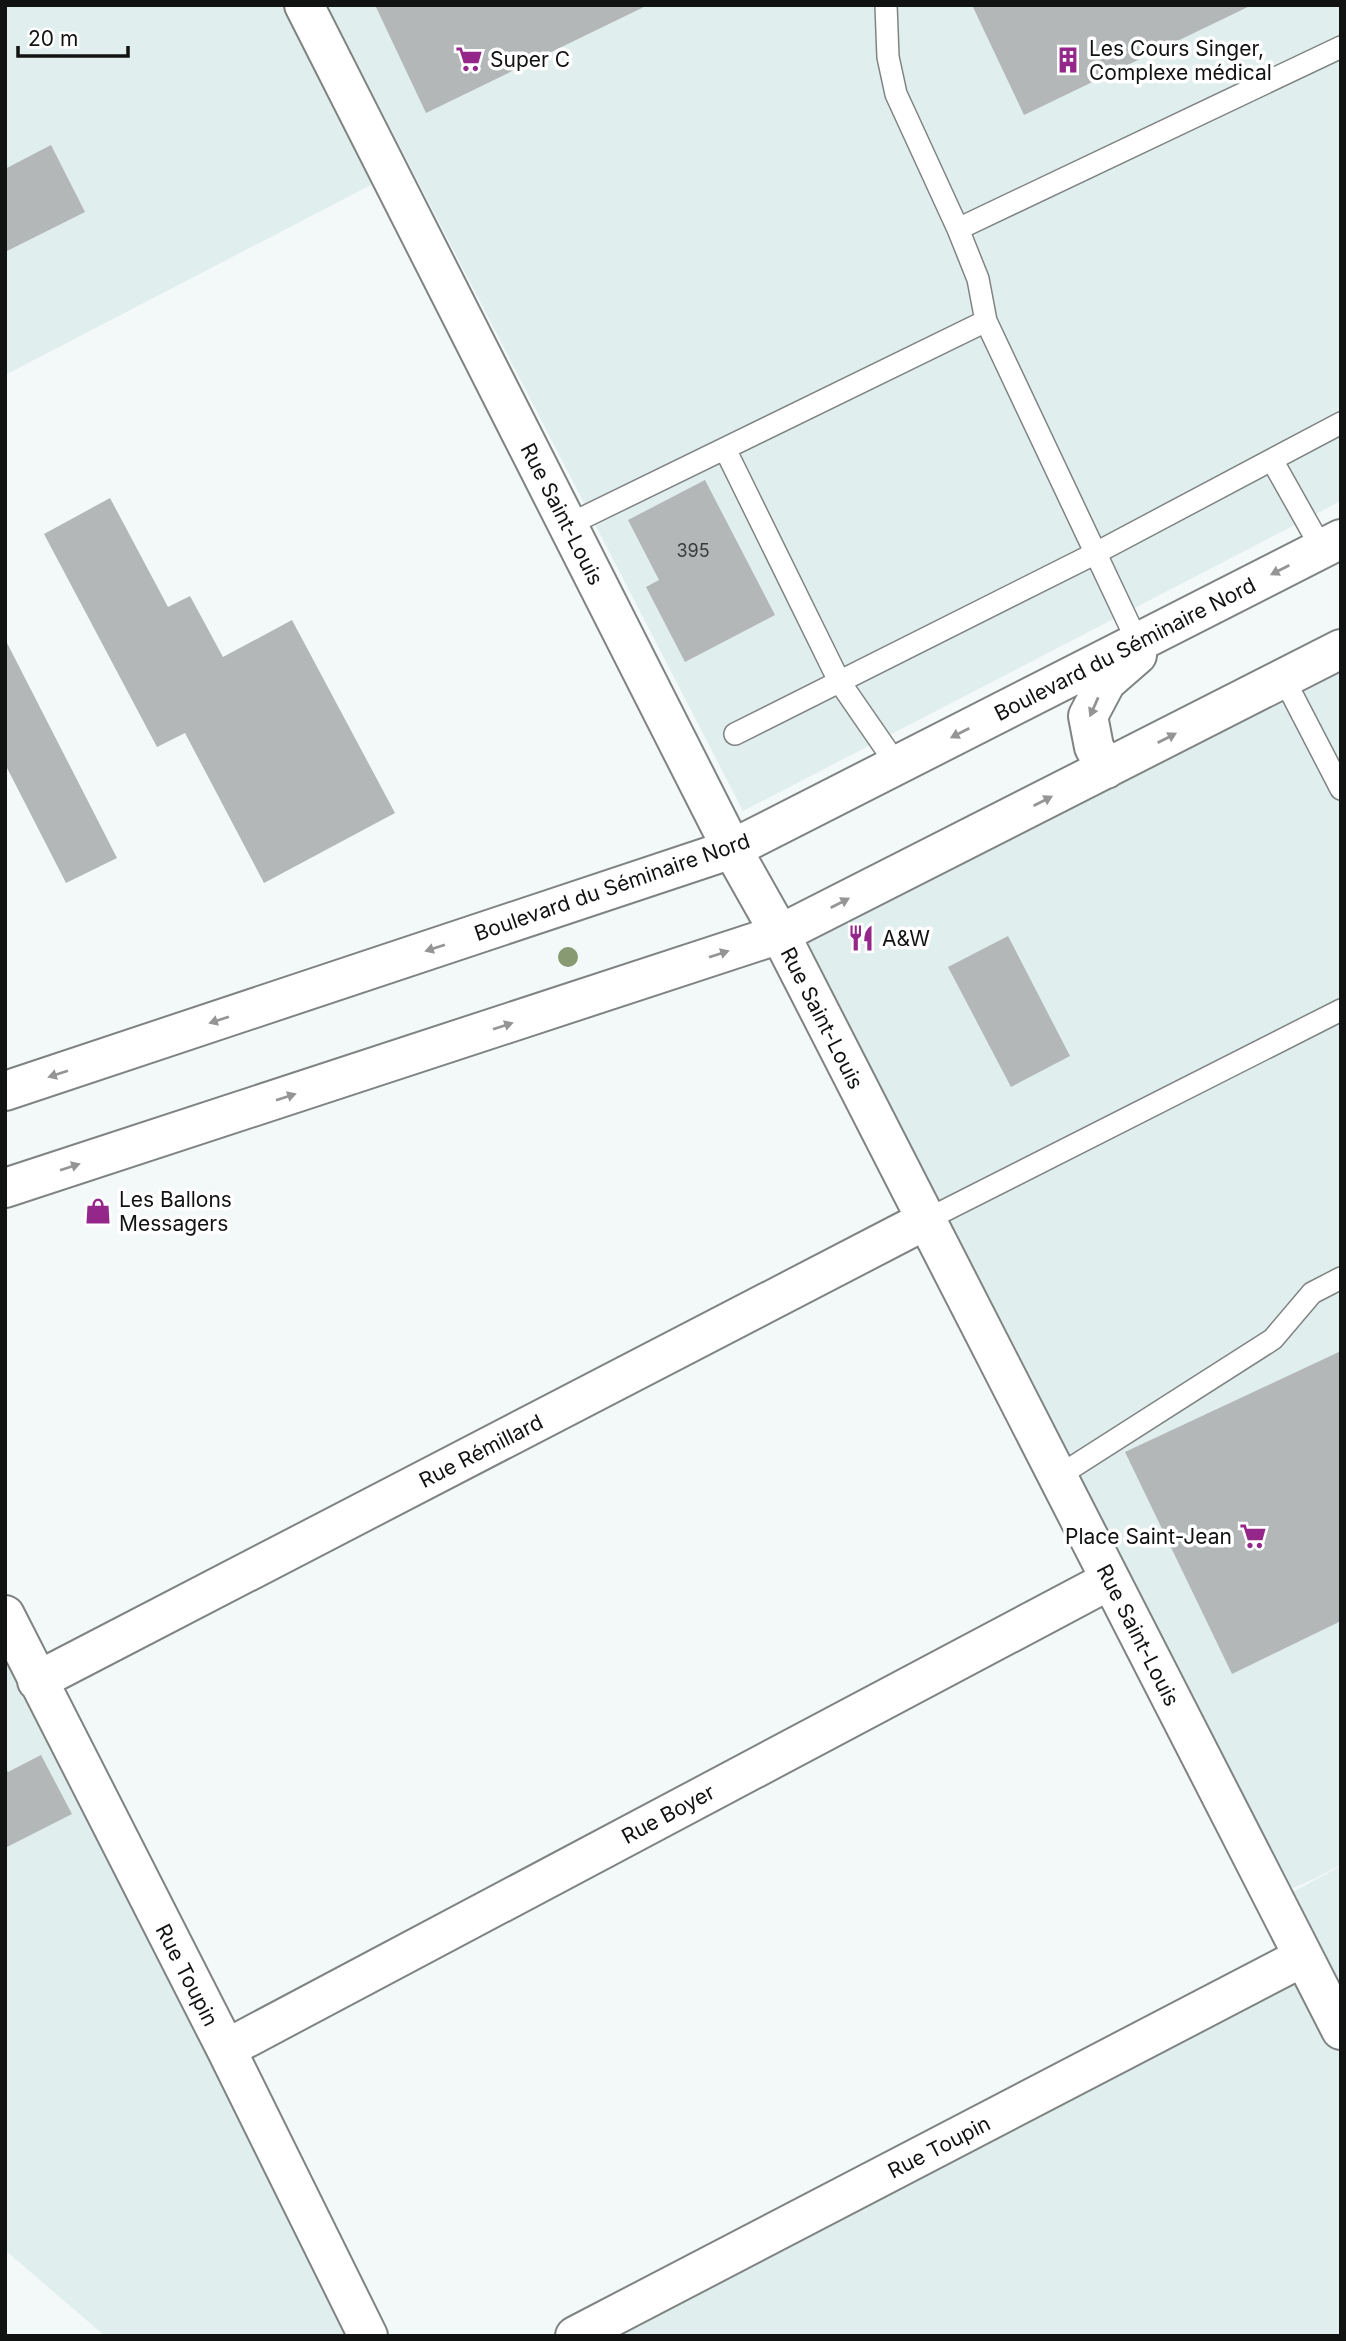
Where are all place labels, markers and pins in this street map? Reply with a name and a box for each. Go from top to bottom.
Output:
place label: Les Cours Singer, Complexe médical [1089,36,1272,85]
supermarket icon: Super C [454,44,484,74]
building icon: Les Cours Singer, Complexe médical [1053,45,1083,75]
place label: Super C [490,47,570,72]
restaurant icon: A&W [846,923,876,953]
place label: A&W [882,926,930,951]
place label: Les Ballons Messagers [119,1187,232,1236]
shop icon: Les Ballons Messagers [83,1196,113,1226]
supermarket icon: Place Saint-Jean [1238,1521,1268,1551]
place label: Place Saint-Jean [1065,1524,1232,1549]

